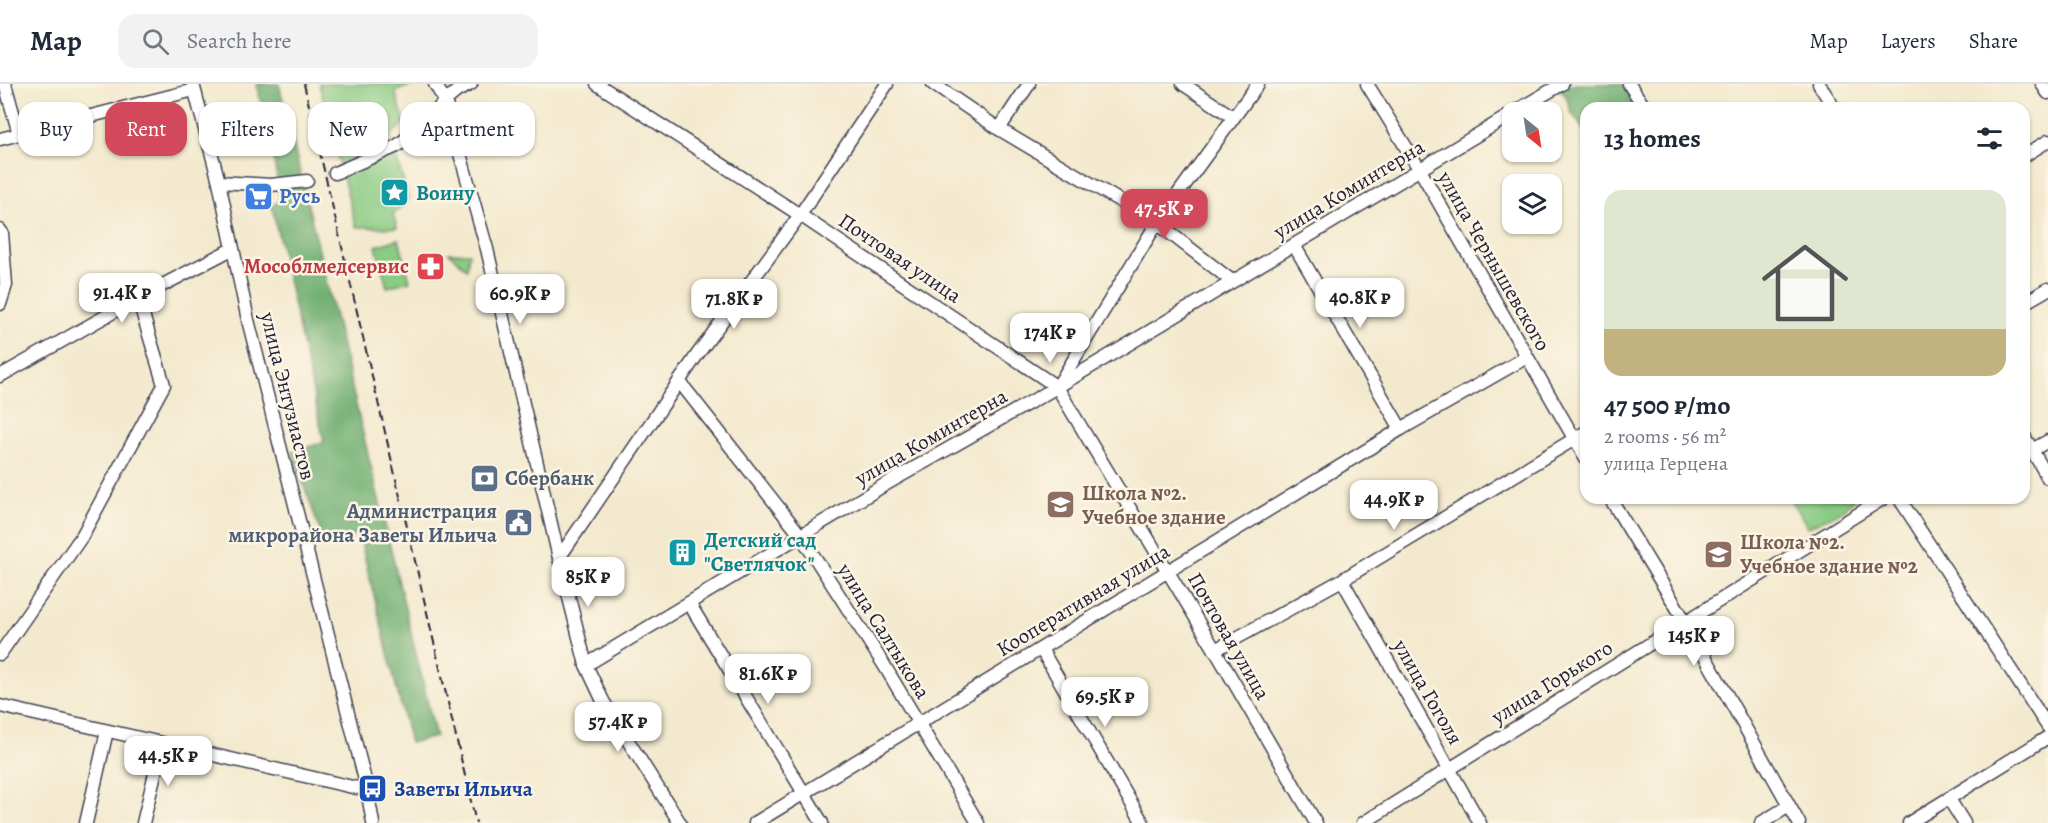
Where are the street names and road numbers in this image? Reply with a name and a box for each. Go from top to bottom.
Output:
street label: улица Коминтерна [1267,133,1430,246]
street label: улица Чернышевского [1431,165,1557,356]
street label: Почтовая улица [833,206,967,310]
street label: улица Энтузиастов [253,308,322,483]
street label: улица Коминтерна [849,382,1013,493]
street label: Кооперативная улица [991,537,1175,663]
street label: улица Салтыкова [830,557,937,704]
street label: Почтовая улица [1181,567,1277,705]
street label: улица Гоголя [1386,633,1469,750]
street label: улица Горького [1485,634,1618,731]

